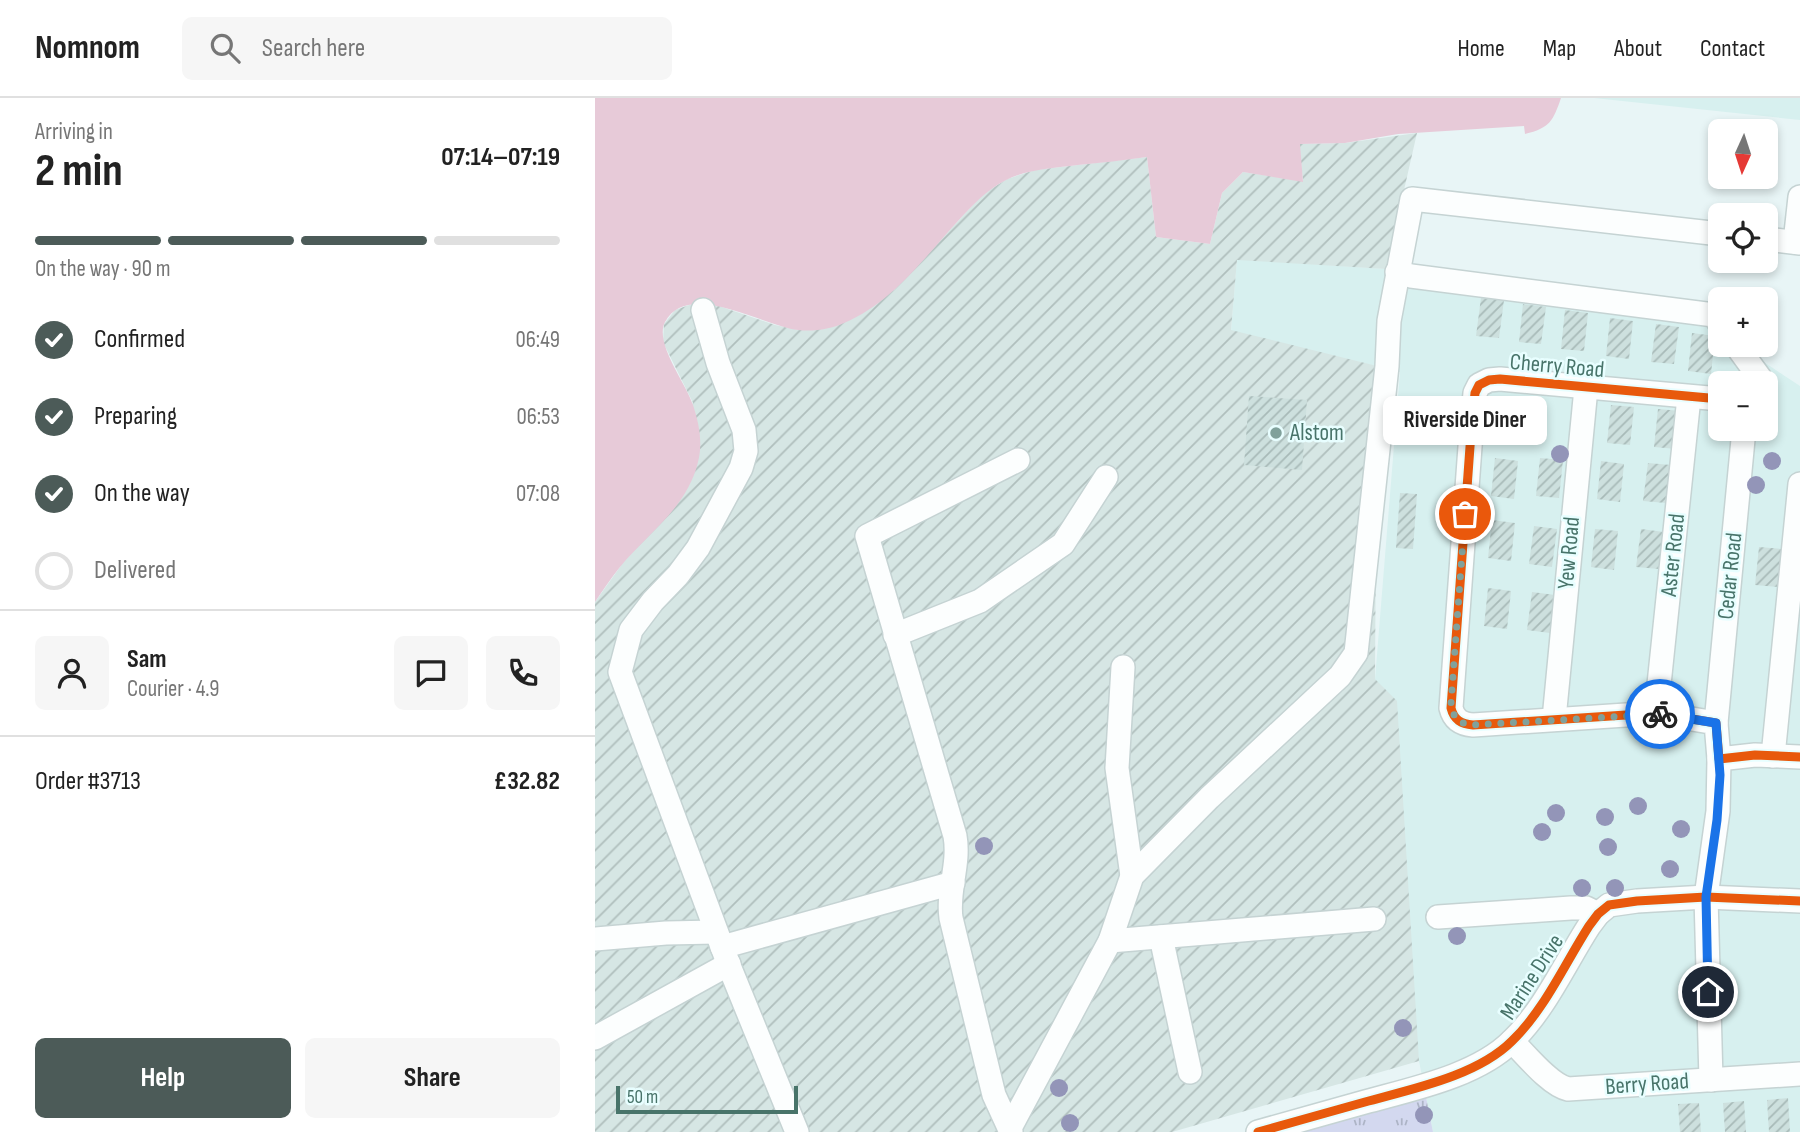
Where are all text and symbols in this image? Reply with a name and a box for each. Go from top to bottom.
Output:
search box [182,17,672,80]
text: Nomnom [35,28,140,68]
icon: search [206,29,244,67]
text: Search here [262,33,365,64]
text: Home [1457,34,1505,63]
text: Map [1543,34,1576,63]
text: About [1614,34,1662,63]
text: Contact [1700,34,1765,63]
text: Arriving in [35,118,113,146]
north arrow [1708,119,1778,189]
map controls [1708,119,1778,441]
text: 07:14–07:19 [441,142,560,173]
text: 2 min [35,144,123,199]
button: locate [1708,203,1778,273]
text: On the way · 90 m [35,255,170,283]
button: + [1708,287,1778,357]
icon: check [35,321,73,359]
text: Confirmed [94,324,185,355]
text: 06:49 [515,326,560,354]
street label: Cherry Road [1509,348,1605,384]
button: − [1708,371,1778,441]
callout: Riverside Diner [1383,395,1547,444]
icon: check [35,398,73,436]
text: Preparing [94,401,177,432]
text: 06:53 [516,403,560,431]
text: Riverside Diner [1404,406,1526,434]
place label: Alstom [1289,419,1344,447]
marker: Alstom [1268,425,1284,441]
icon: check [35,475,73,513]
text: On the way [94,478,190,509]
text: 07:08 [516,480,560,508]
pin [1435,484,1495,544]
icon: bag [1446,495,1484,533]
street label: Aster Road [1655,512,1691,599]
street label: Yew Road [1552,516,1586,590]
street label: Cedar Road [1712,531,1748,621]
text: Delivered [94,555,176,586]
button: person [35,636,109,710]
button: chat [394,636,468,710]
button: phone [486,636,560,710]
text: Sam [127,644,167,675]
text: Courier · 4.9 [127,675,219,703]
courier [1625,679,1695,749]
icon: bike [1641,695,1679,733]
text: Order #3713 [35,766,141,797]
text: £32.82 [494,766,560,797]
street label: Marine Drive [1494,929,1570,1025]
pin [1678,962,1738,1022]
icon: home [1689,973,1727,1011]
button: Help [35,1038,291,1118]
button: Share [305,1038,560,1118]
street label: Berry Road [1604,1067,1690,1101]
scale bar [616,1083,798,1115]
text: 50 m [627,1086,658,1109]

